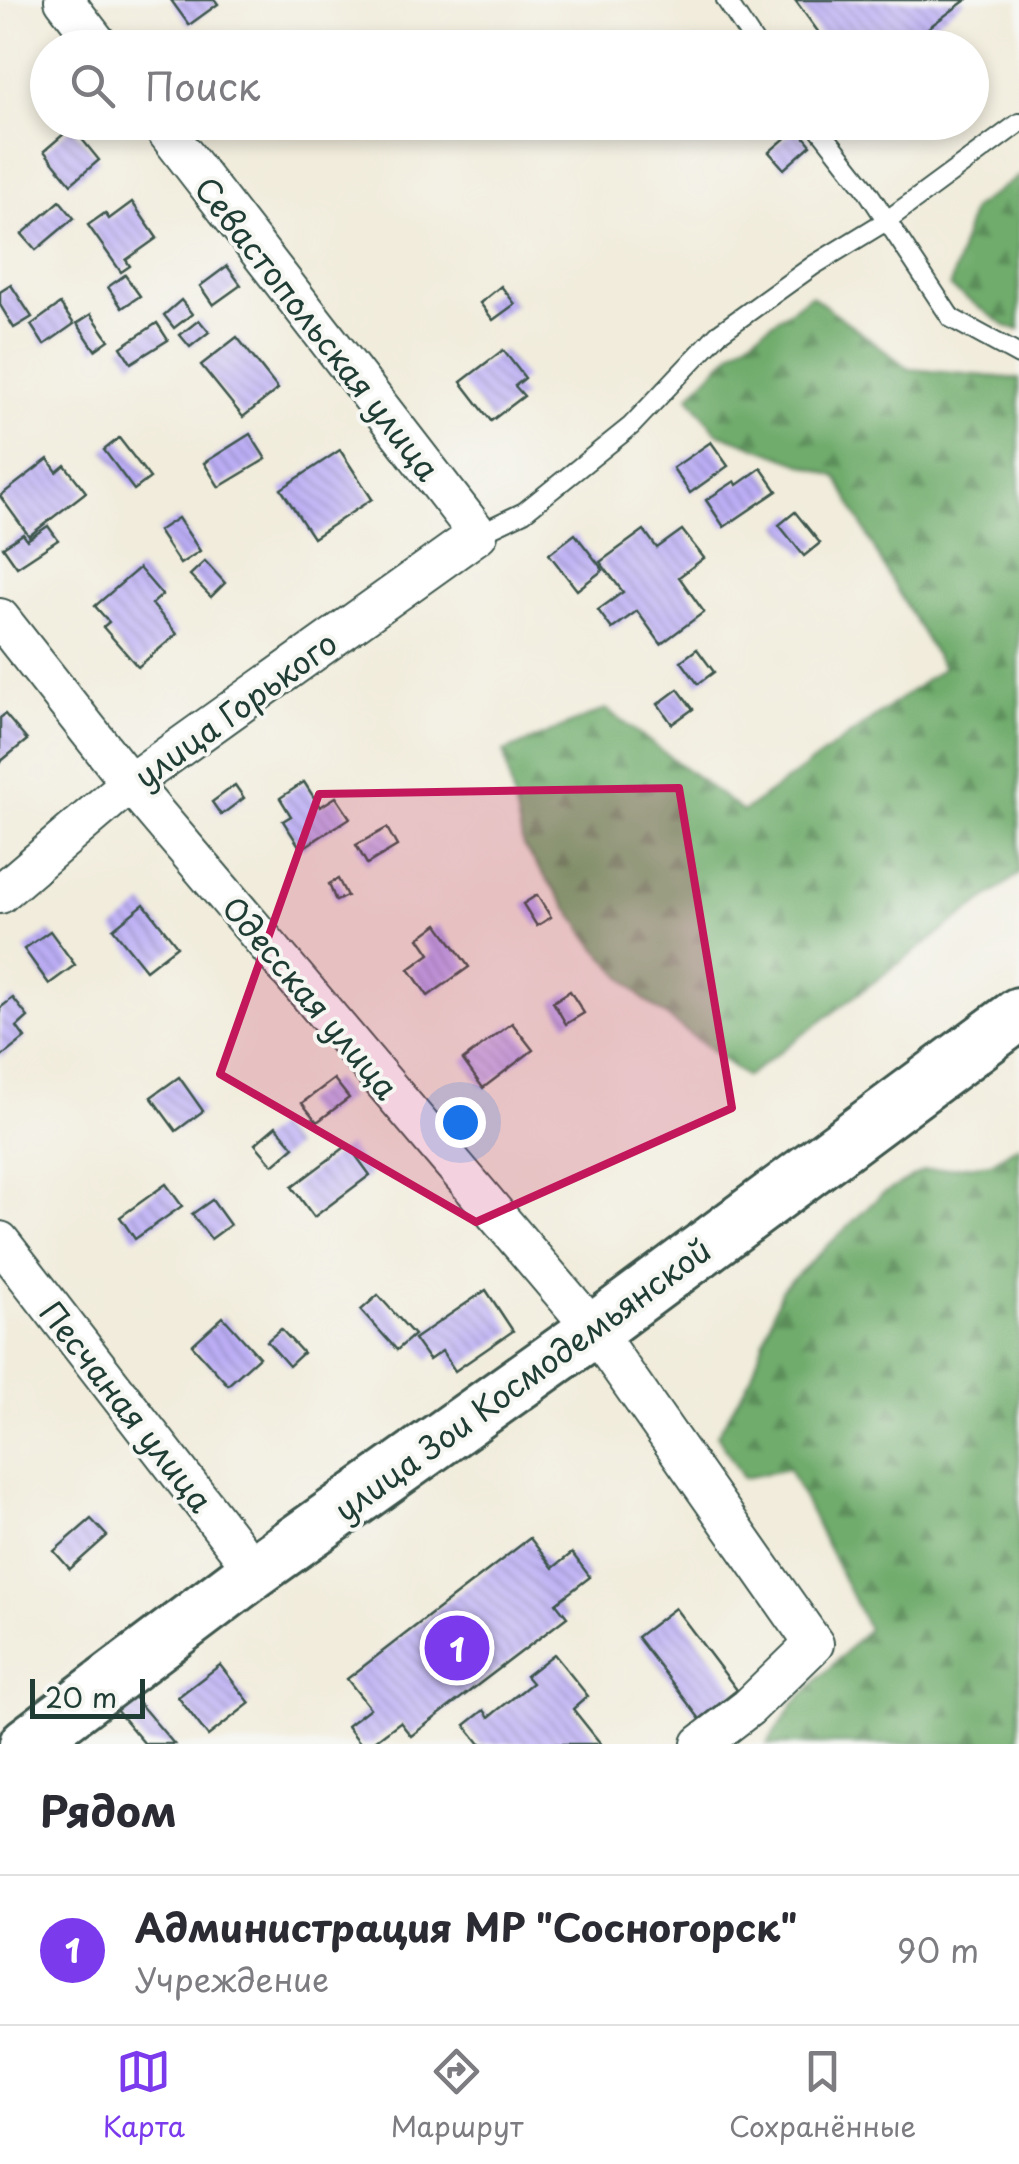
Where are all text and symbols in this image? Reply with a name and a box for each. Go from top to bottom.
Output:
search box [30,30,989,140]
text: Поиск [145,57,260,114]
icon: search [65,58,120,113]
street label: Севастопольская улица [184,166,452,490]
street label: улица Горького [123,619,347,799]
street label: Одесская улица [211,885,411,1109]
your location [435,1097,486,1148]
street label: улица Зои Космодемьянской [324,1226,720,1532]
street label: Песчаная улица [29,1290,225,1522]
pin: 1 [424,1610,490,1686]
scale bar [30,1674,145,1718]
text: 20 m [45,1675,117,1718]
text: Рядом [40,1778,177,1841]
text: Администрация МР "Сосногорск" [135,1898,798,1955]
text: 1 [65,1926,80,1974]
text: 90 m [897,1926,979,1974]
text: Учреждение [135,1955,329,2003]
tab: Карта [103,2044,185,2147]
tab: Маршрут [391,2044,523,2147]
tab: Сохранённые [729,2044,916,2147]

